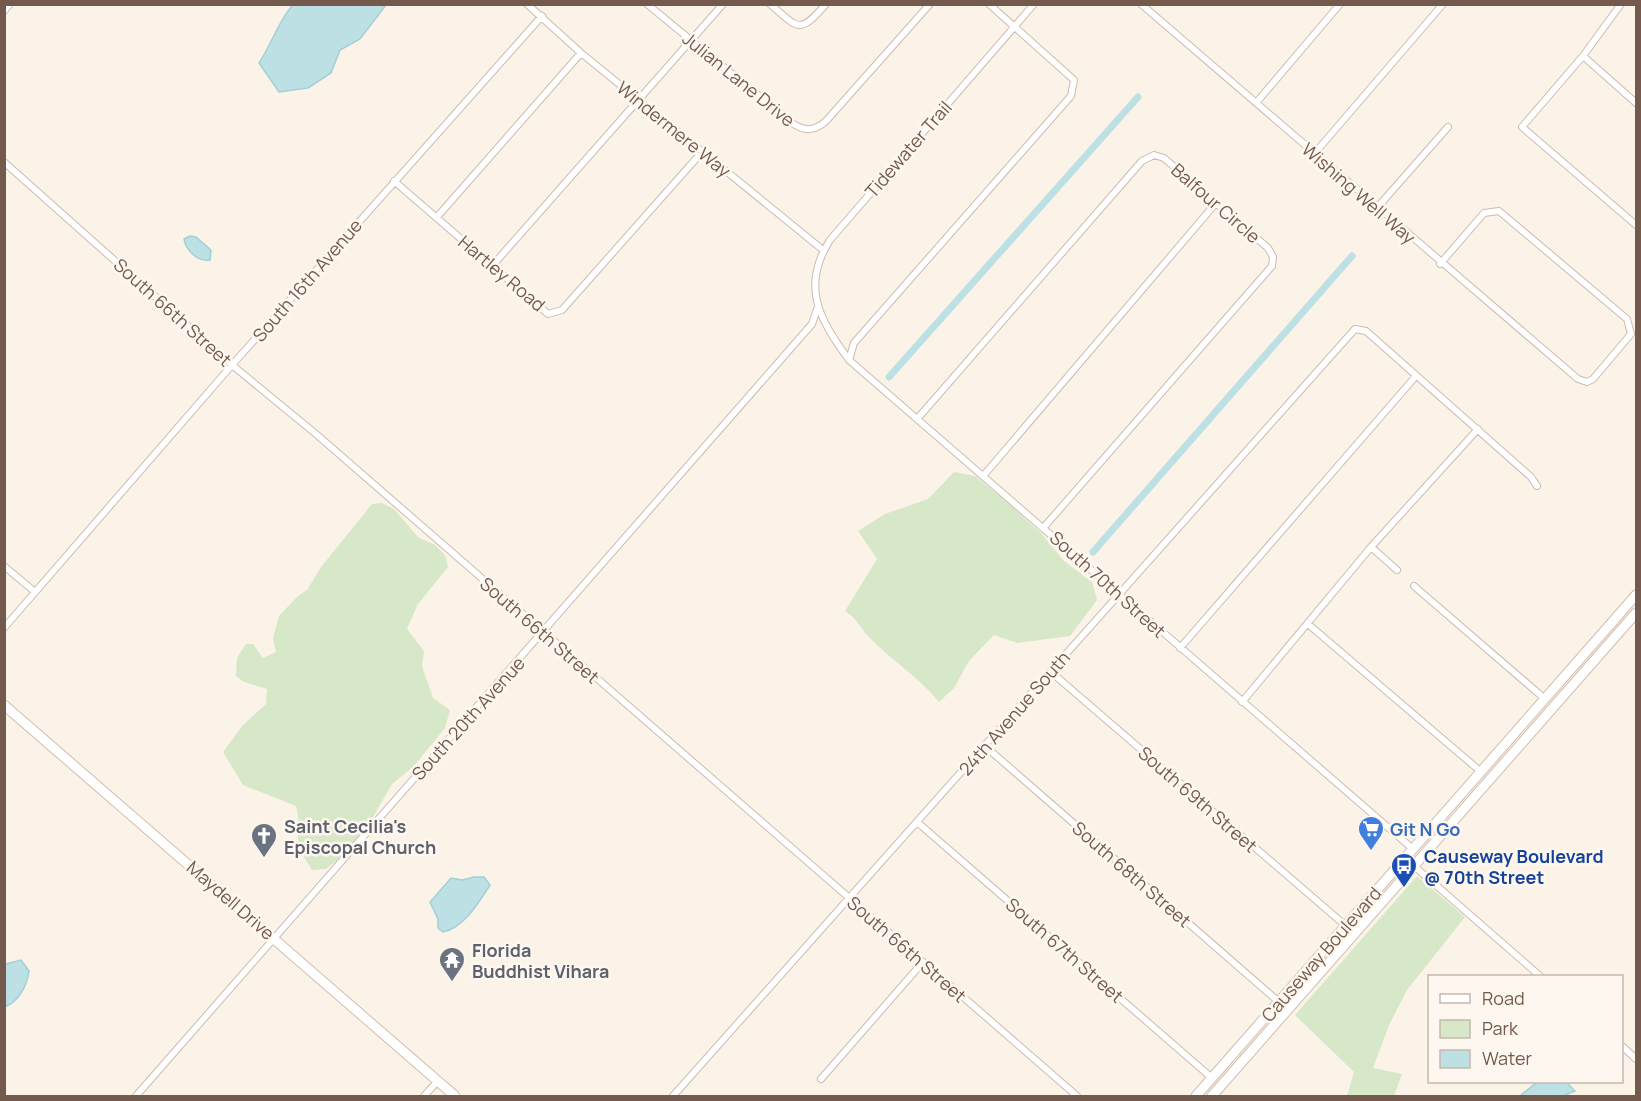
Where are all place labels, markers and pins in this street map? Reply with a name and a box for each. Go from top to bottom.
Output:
place label: Saint Cecilia's Episcopal Church [284,814,436,859]
supermarket icon: Git N Go [1356,814,1386,852]
place label: Git N Go [1390,817,1460,841]
church icon: Saint Cecilia's Episcopal Church [249,821,279,859]
place label: Causeway Boulevard @ 70th Street [1424,844,1604,889]
bus stop icon: Causeway Boulevard @ 70th Street [1389,851,1419,889]
place label: Florida Buddhist Vihara [472,938,609,983]
temple icon: Florida Buddhist Vihara [437,945,467,983]

